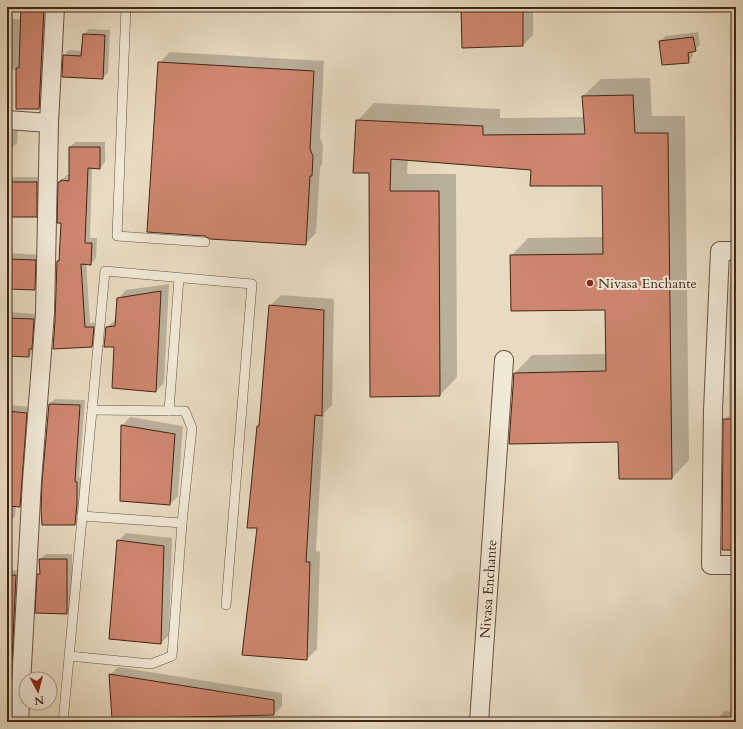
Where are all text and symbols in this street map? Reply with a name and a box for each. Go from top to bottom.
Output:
place label: Nivasa Enchante [598,274,697,293]
marker: Nivasa Enchante [585,278,595,288]
street label: Nivasa Enchante [476,539,501,639]
north arrow [18,671,58,711]
text: N [33,692,45,709]

